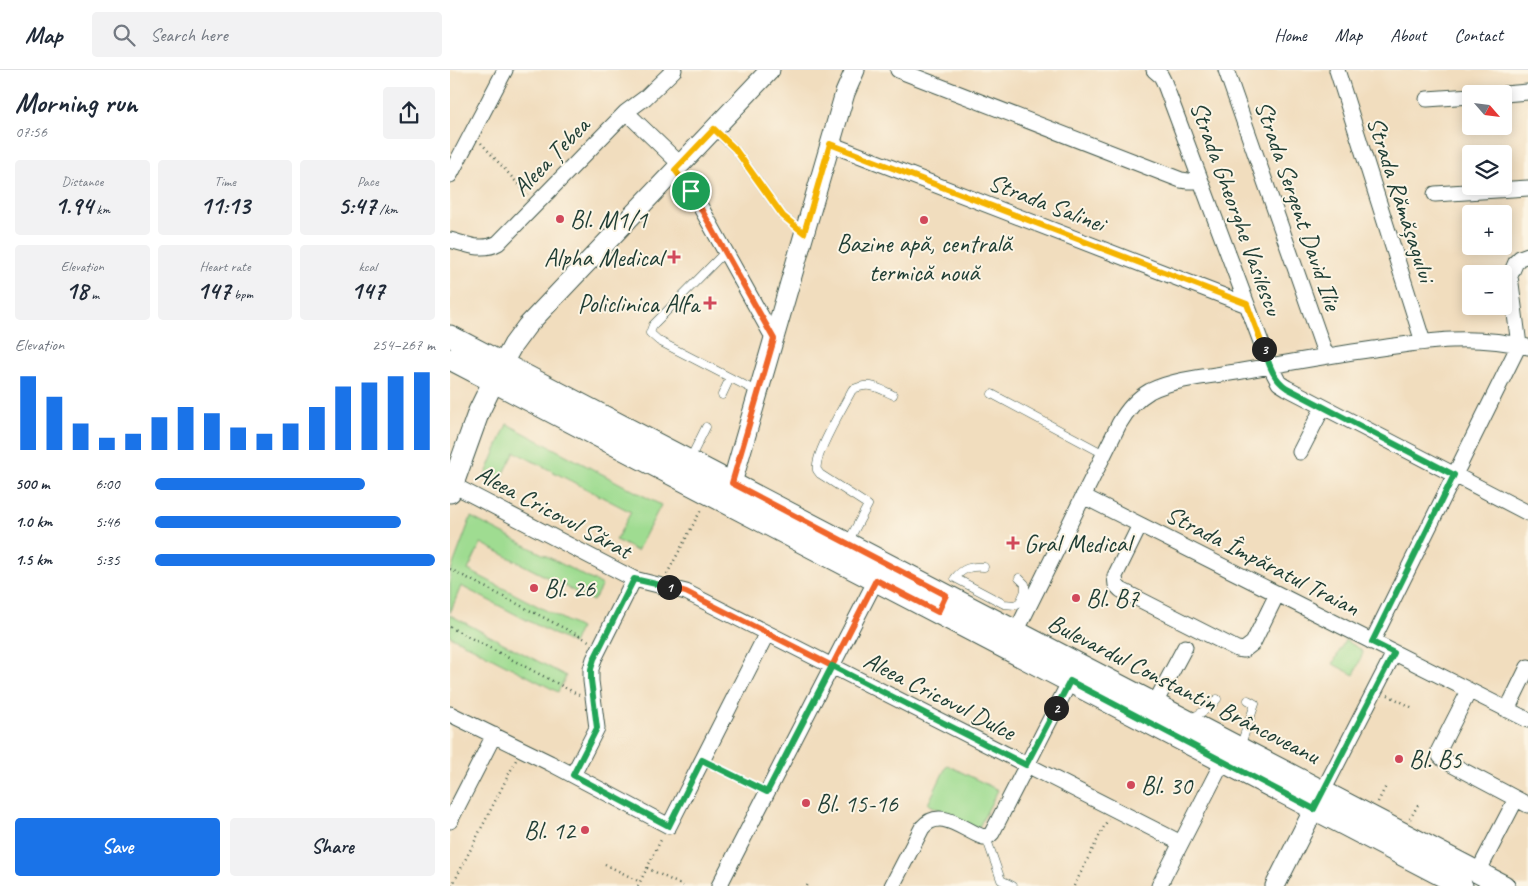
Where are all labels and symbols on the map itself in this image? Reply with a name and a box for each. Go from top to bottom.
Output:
north arrow [1462,85,1512,135]
street label: Strada Sergent David Ilie [1247,96,1350,316]
street label: Strada Gheorghe Vasilescu [1183,97,1290,321]
street label: Aleea Țebea [505,108,598,203]
street label: Strada Rămășagului [1359,113,1444,289]
street label: Strada Salinei [984,166,1112,241]
pin [670,170,712,212]
place label: Bl. M1/1 [570,204,649,236]
marker: Bl. M1/1 [554,213,566,225]
marker: Bazine apă, centrală termică nouă [918,214,930,226]
place label: Bazine apă, centrală termică nouă [837,228,1014,289]
place label: Alpha Medical [544,242,668,274]
marker: Alpha Medical [667,250,681,264]
place label: Policlinica Alfa [578,288,702,320]
marker: Policlinica Alfa [703,296,717,310]
pin: 3 [1252,336,1276,362]
street label: Aleea Cricovul Sărat [470,457,639,568]
street label: Strada Împăratul Traian [1160,498,1366,624]
place label: Gral Medical [1024,528,1136,560]
marker: Gral Medical [1006,536,1020,550]
place label: Bl. 26 [544,573,596,605]
pin: 1 [656,574,682,600]
marker: Bl. 26 [528,582,540,594]
place label: Bl. B7 [1086,583,1140,615]
marker: Bl. B7 [1070,592,1082,604]
street label: Bulevardul Constantin Brâncoveanu [1042,606,1326,772]
street label: Aleea Cricovul Dulce [858,644,1022,749]
pin: 2 [1044,696,1068,720]
place label: Bl. B5 [1409,744,1463,776]
marker: Bl. B5 [1393,753,1405,765]
place label: Bl. 30 [1141,770,1194,802]
marker: Bl. 30 [1125,779,1137,791]
place label: Bl. 15-16 [816,788,898,820]
marker: Bl. 15-16 [800,797,812,809]
place label: Bl. 12 [524,815,577,847]
marker: Bl. 12 [579,824,591,836]

